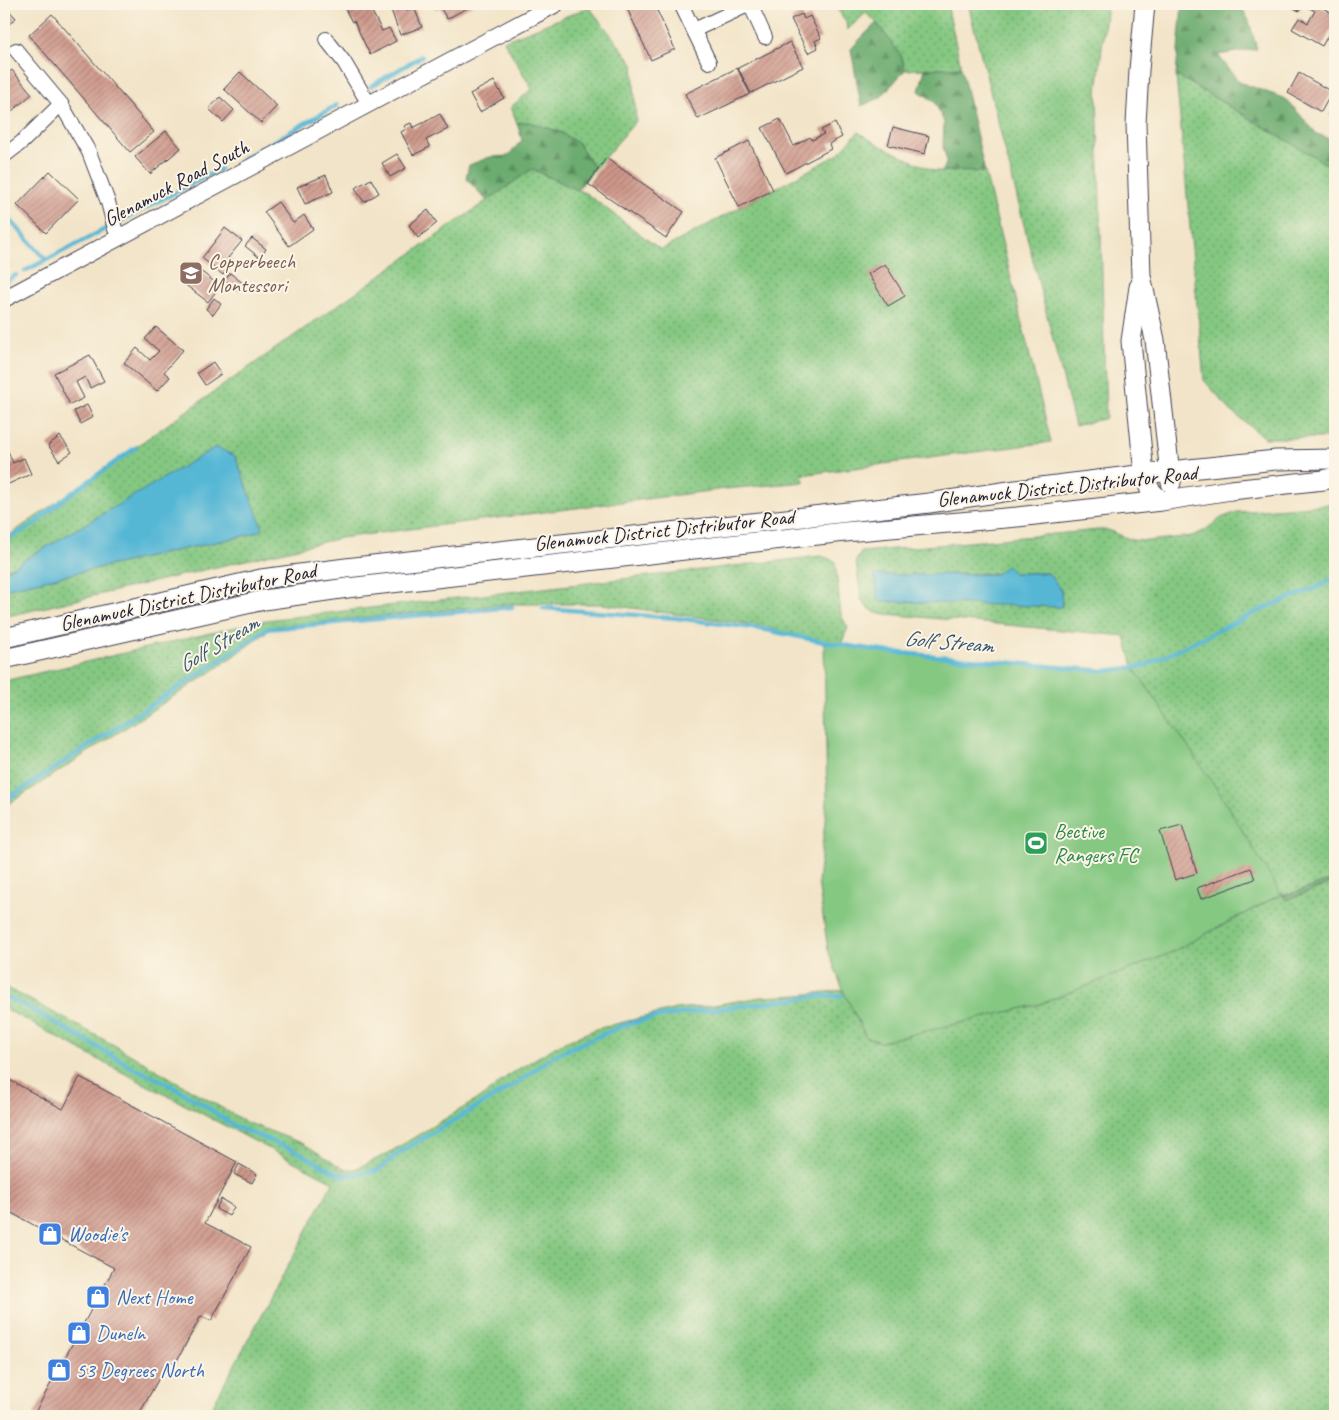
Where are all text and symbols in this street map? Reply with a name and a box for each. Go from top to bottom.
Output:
street label: Glenamuck Road South [99,133,254,232]
place label: Copperbeech Montessori [208,248,296,298]
school or university icon: Copperbeech Montessori [178,260,204,286]
street label: Glenamuck District Distributor Road [936,459,1202,513]
street label: Glenamuck District Distributor Road [533,503,799,557]
street label: Glenamuck District Distributor Road [58,556,322,637]
water label: Golf Stream [173,608,266,679]
water label: Golf Stream [903,624,997,660]
place label: Bective Rangers FC [1054,818,1140,868]
sports icon: Bective Rangers FC [1023,830,1049,856]
shop icon: Woodie's [37,1221,63,1247]
place label: Woodie's [68,1221,128,1247]
shop icon: Next Home [85,1284,111,1310]
place label: Next Home [116,1284,194,1310]
shop icon: Duneln [66,1320,92,1346]
place label: Duneln [96,1320,147,1346]
shop icon: 53 Degrees North [46,1357,72,1383]
place label: 53 Degrees North [76,1357,205,1383]

